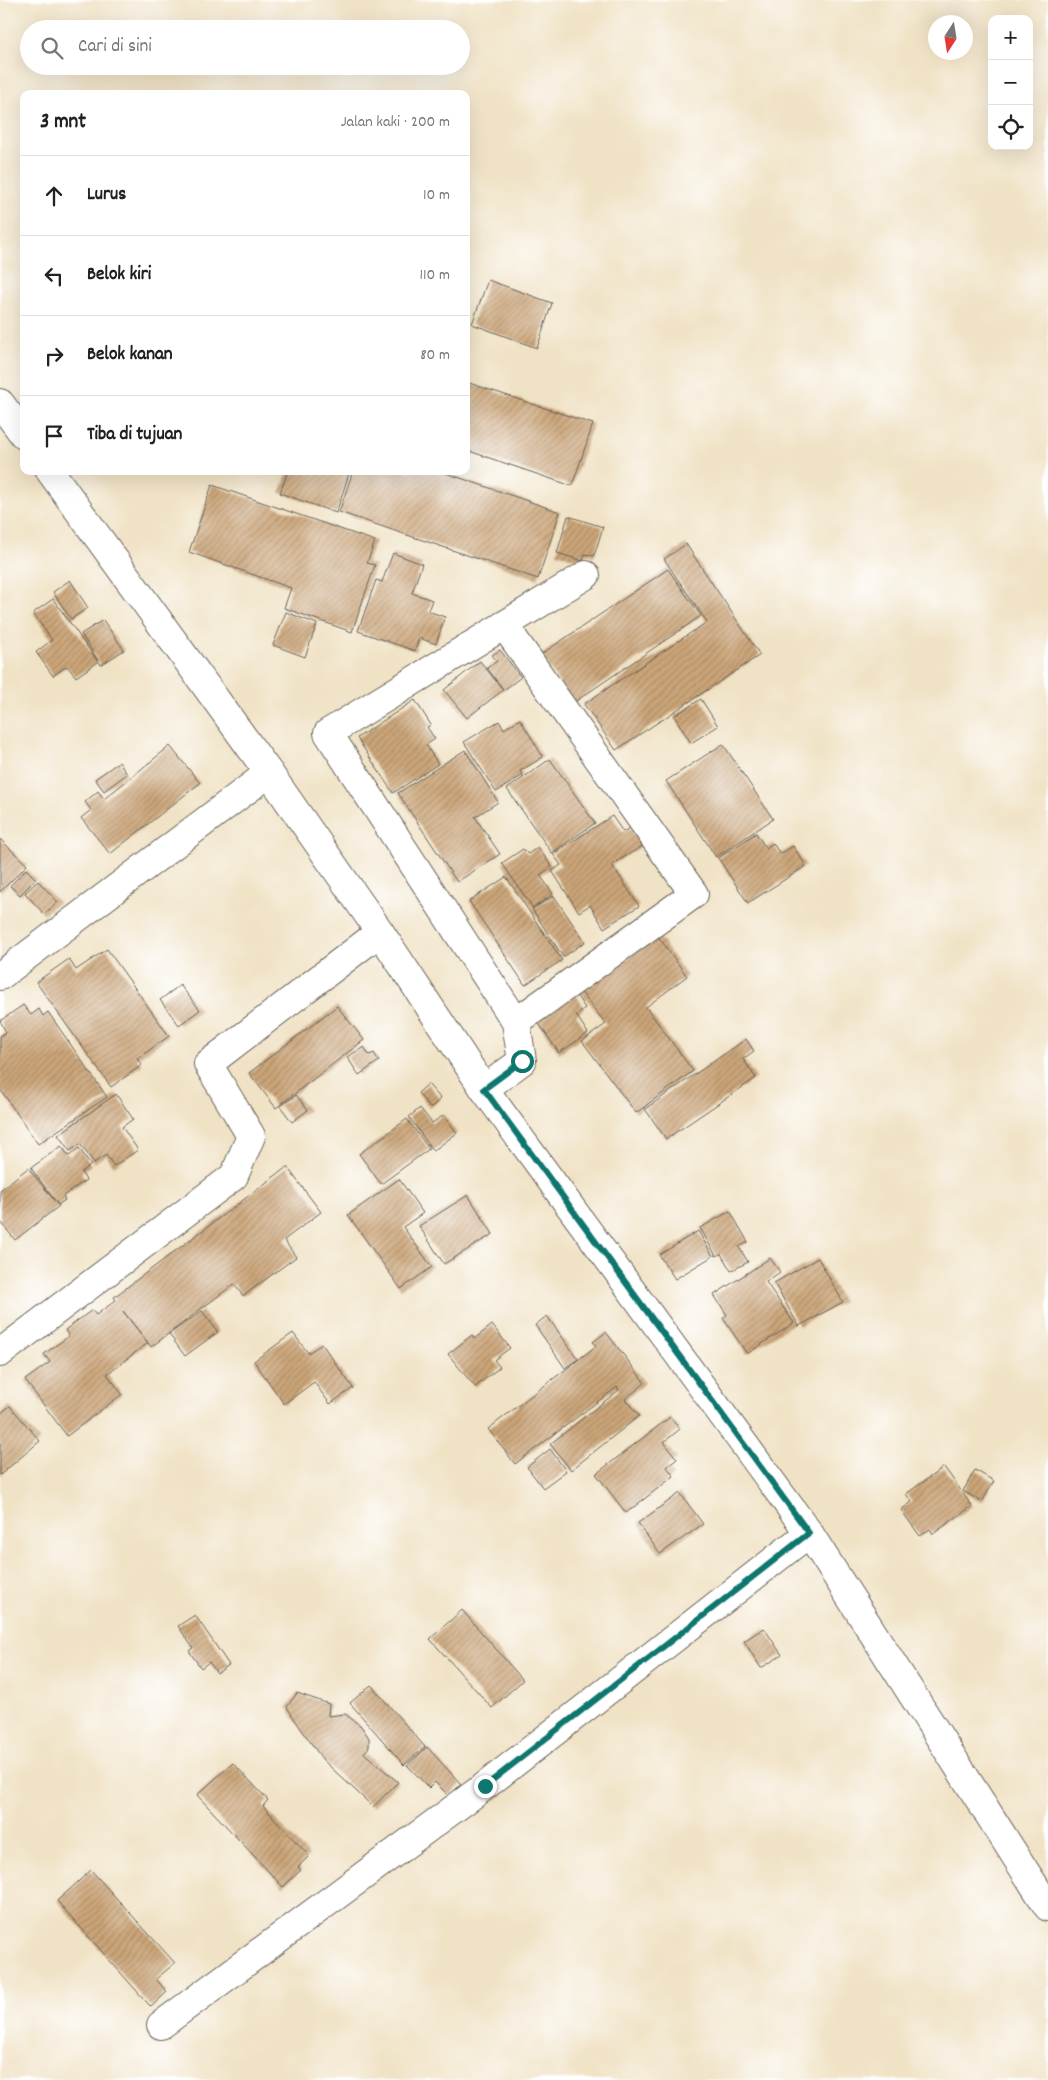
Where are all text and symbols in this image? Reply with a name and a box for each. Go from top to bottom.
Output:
north arrow [928,15,973,60]
map controls [988,15,1033,150]
button: + [988,15,1033,60]
search box [20,20,470,75]
icon: search [38,34,66,62]
text: Cari di sini [78,34,152,61]
button: − [988,60,1033,105]
button: locate [988,105,1033,150]
text: 3 mnt [40,108,86,138]
text: Jalan kaki · 200 m [341,111,450,134]
icon: ahead [40,182,68,210]
text: Lurus [87,182,126,209]
text: 10 m [423,184,450,207]
icon: left [40,262,68,290]
text: Belok kiri [87,262,151,289]
text: 110 m [420,264,450,287]
icon: right [40,342,68,370]
text: Belok kanan [87,342,173,369]
text: 80 m [420,344,450,367]
icon: arrive [40,422,68,450]
text: Tiba di tujuan [87,422,182,449]
route start [511,1050,534,1073]
route end [474,1775,497,1798]

